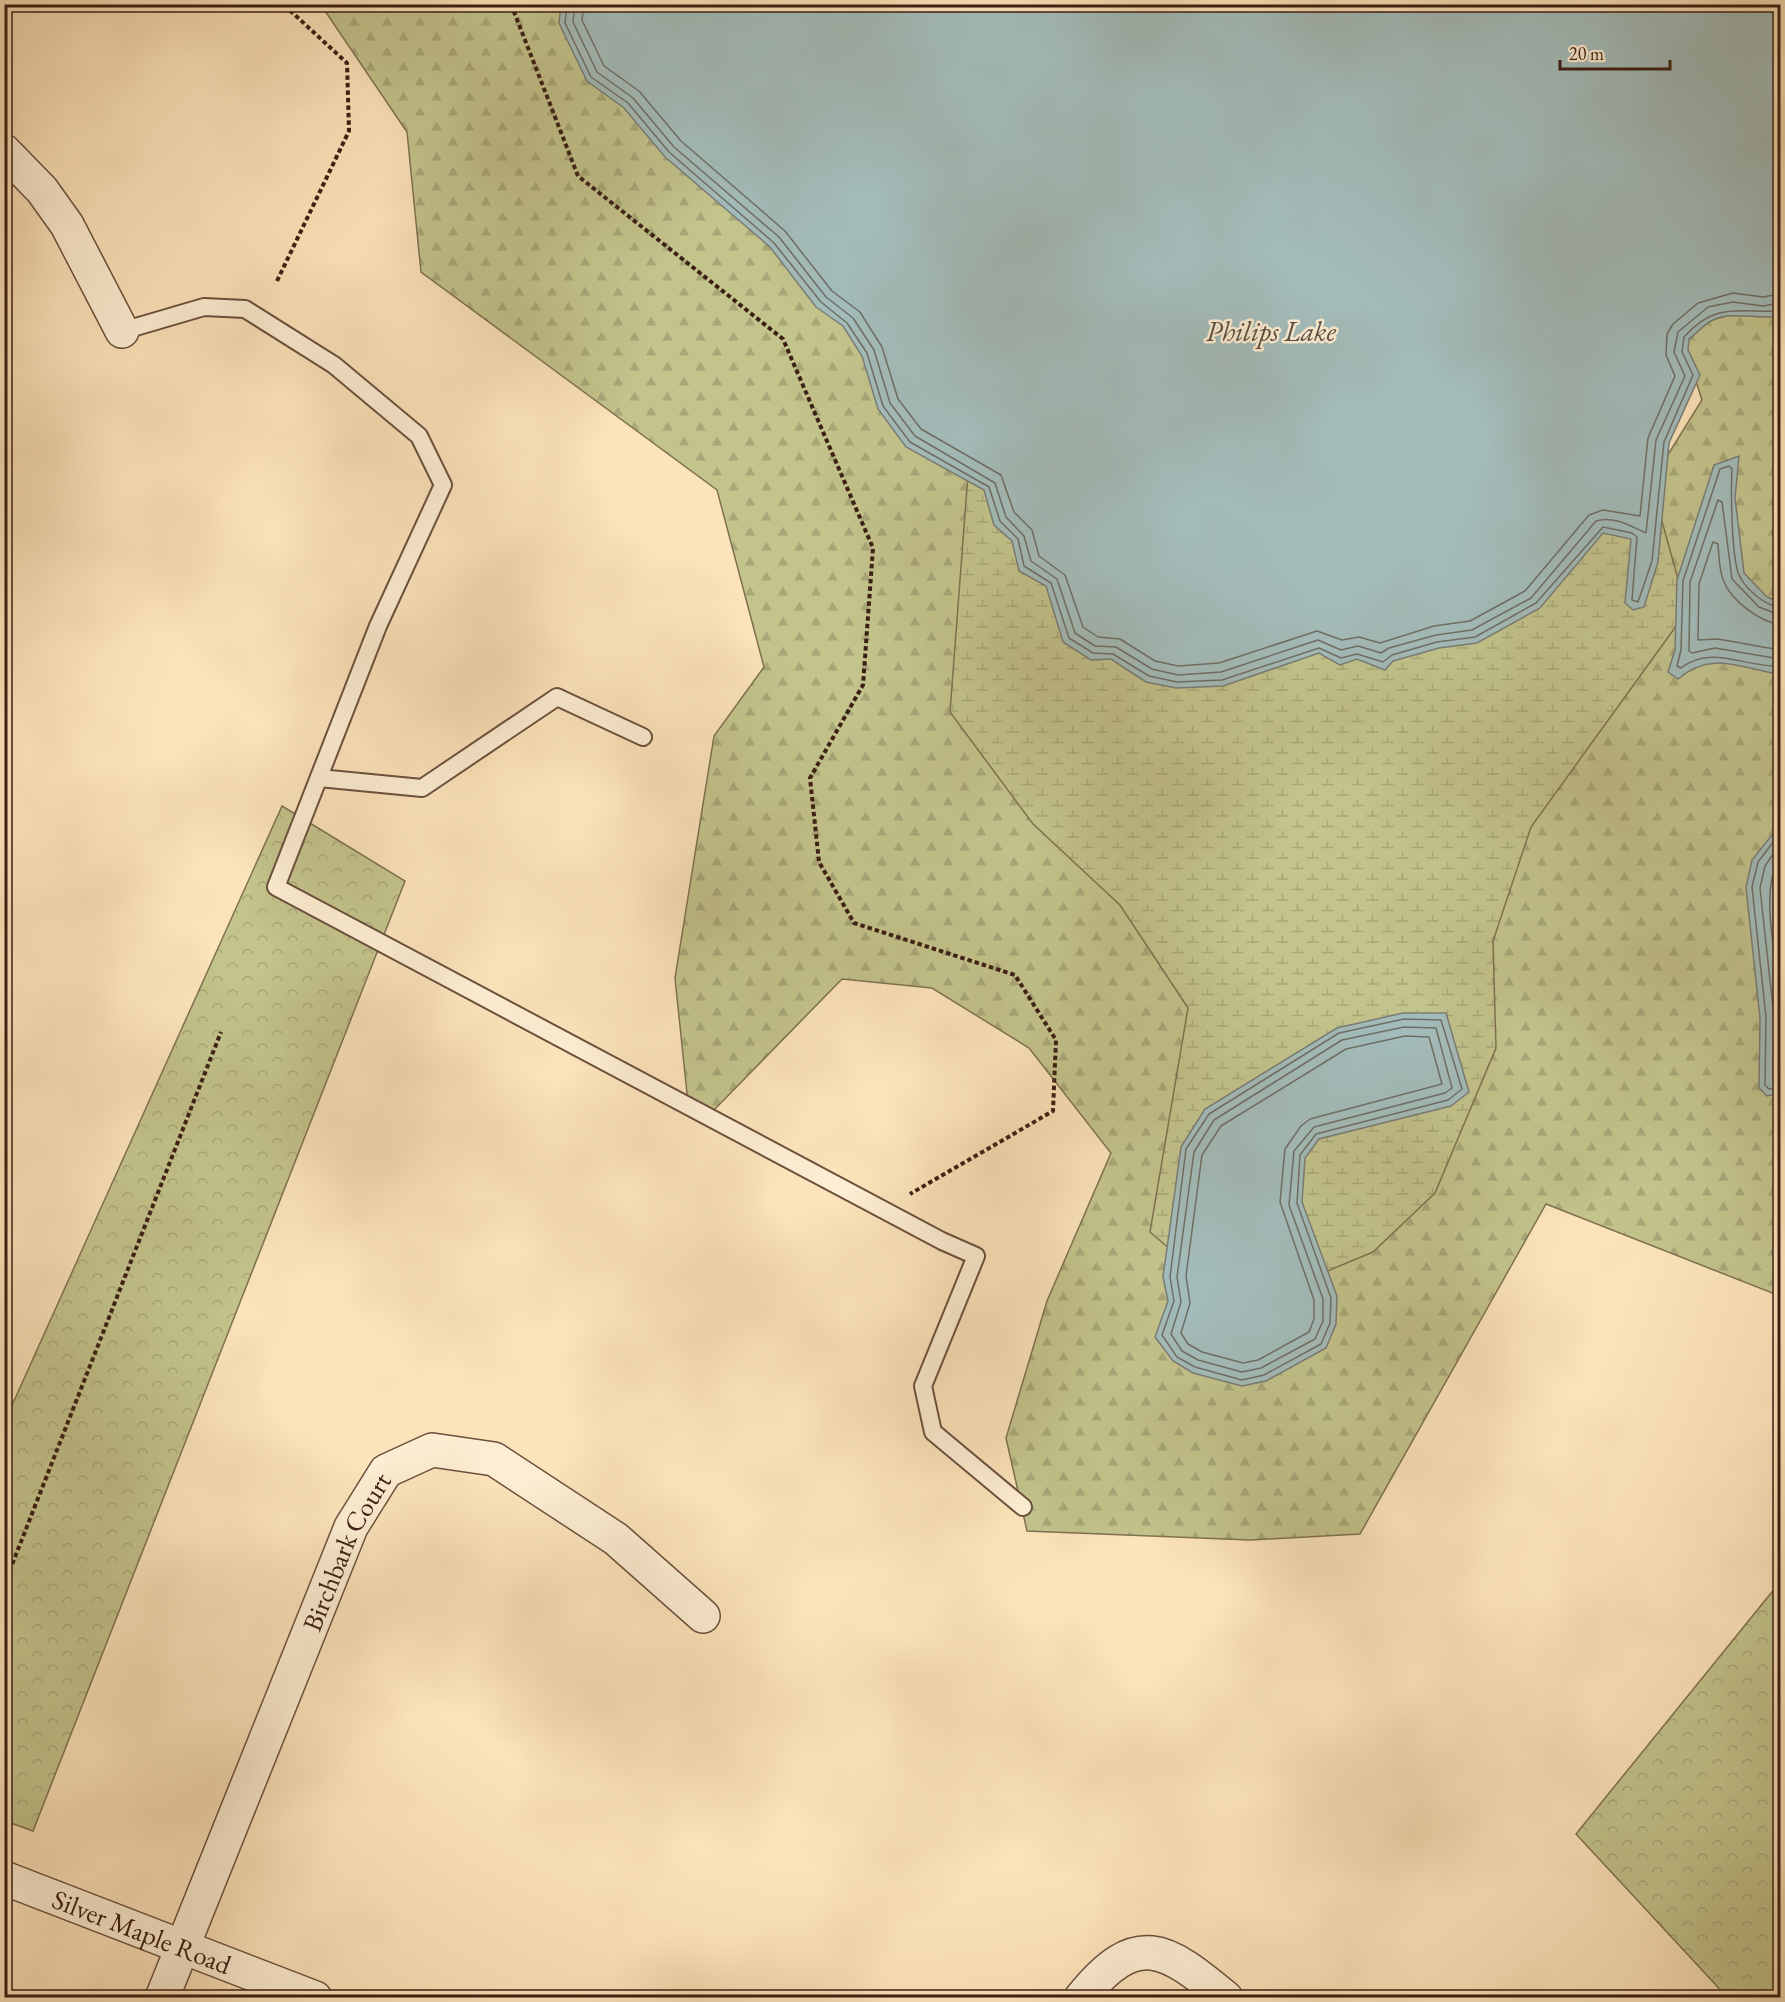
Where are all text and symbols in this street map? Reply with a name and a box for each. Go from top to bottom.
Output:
scale bar [1560,33,1670,71]
text: 20 m [1569,42,1604,65]
water label: Philips Lake [1206,313,1337,349]
street label: Birchbark Court [294,1465,399,1636]
street label: Silver Maple Road [48,1881,237,1982]

